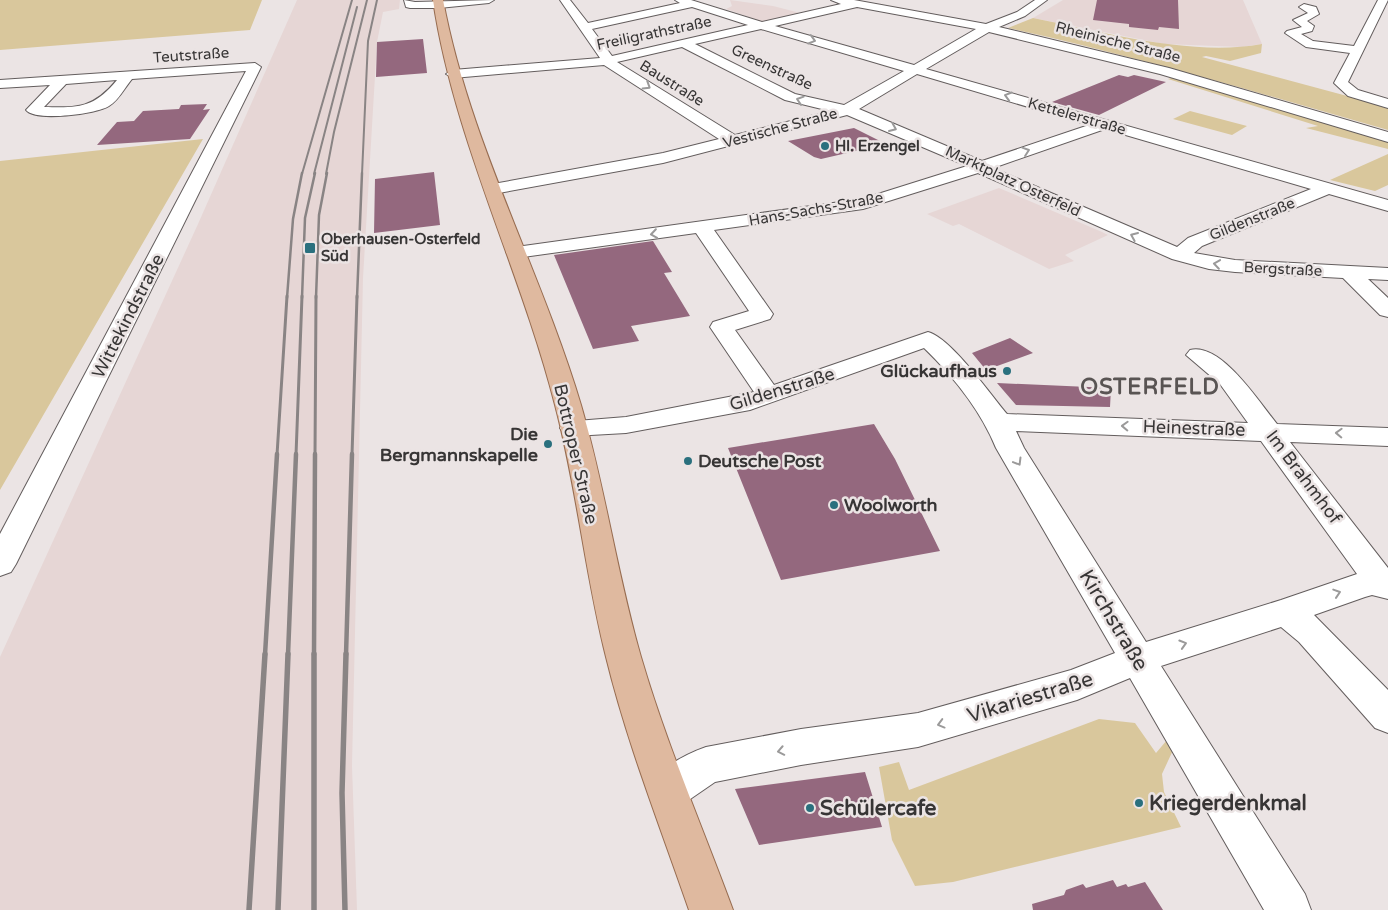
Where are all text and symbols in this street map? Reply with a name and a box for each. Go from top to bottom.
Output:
street label: Freiligrathstraße [595,12,713,54]
street label: Rheinische Straße [1054,18,1182,66]
one-way arrow [807,34,816,44]
street label: Greenstraße [728,40,816,94]
street label: Teutstraße [152,43,230,67]
street label: Baustraße [636,56,708,110]
one-way arrow [642,80,651,90]
one-way arrow [1005,91,1013,101]
street label: Kettelerstraße [1026,93,1128,139]
one-way arrow [796,96,805,106]
street label: Vestische Straße [721,104,839,152]
one-way arrow [888,121,897,132]
place label: Hl. Erzengel [835,137,920,156]
marker: Hl. Erzengel [819,140,831,152]
street label: Marktplatz Osterfeld [942,142,1084,220]
one-way arrow [1021,147,1030,157]
street label: Hans-Sachs-Straße [747,188,885,230]
street label: Gildenstraße [1207,194,1297,244]
one-way arrow [649,228,658,238]
place label: Oberhausen-Osterfeld Süd [321,230,480,265]
one-way arrow [1130,231,1139,242]
marker: Oberhausen-Osterfeld Süd [303,241,317,255]
street label: Wittekindstraße [87,250,169,382]
street label: Bergstraße [1243,258,1323,280]
one-way arrow [1213,259,1221,269]
place label: Glückaufhaus [880,360,997,382]
street label: Gildenstraße [727,363,837,415]
marker: Glückaufhaus [1001,365,1013,377]
district label: OSTERFELD [1080,374,1220,400]
street label: Bottroper Straße [549,382,603,526]
street label: Heinestraße [1142,415,1246,441]
one-way arrow [1120,421,1128,432]
place label: Die Bergmannskapelle [380,423,538,466]
street label: Im Brahmhof [1262,426,1346,528]
one-way arrow [1335,428,1343,439]
marker: Die Bergmannskapelle [542,438,554,450]
place label: Deutsche Post [698,450,822,472]
marker: Deutsche Post [682,455,694,467]
one-way arrow [1012,457,1022,466]
place label: Woolworth [844,494,938,516]
marker: Woolworth [828,499,840,511]
street label: Kirchstraße [1074,565,1154,675]
one-way arrow [1333,589,1341,599]
one-way arrow [1179,640,1187,650]
street label: Vikariestraße [964,666,1096,728]
one-way arrow [938,718,946,728]
one-way arrow [777,745,786,756]
place label: Kriegerdenkmal [1149,791,1307,816]
place label: Schülercafe [820,796,937,821]
marker: Kriegerdenkmal [1133,797,1145,809]
marker: Schülercafe [804,802,816,814]

